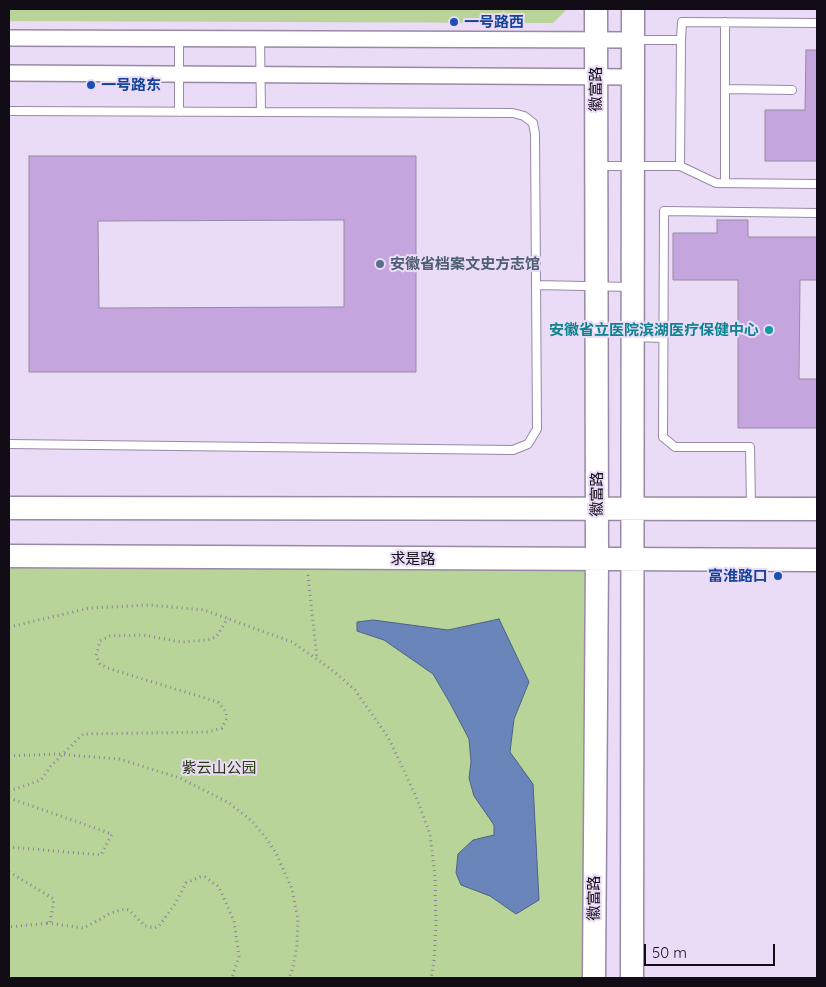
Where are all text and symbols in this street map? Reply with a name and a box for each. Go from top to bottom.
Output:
place label: 一号路西 [464,13,524,31]
marker: 一号路西 [448,16,460,28]
street label: 徽富路 [587,67,605,111]
place label: 一号路东 [101,76,161,94]
marker: 一号路东 [85,79,97,91]
place label: 安徽省档案文史方志馆 [390,255,540,273]
marker: 安徽省档案文史方志馆 [374,258,386,270]
place label: 安徽省立医院滨湖医疗保健中心 [549,321,759,339]
marker: 安徽省立医院滨湖医疗保健中心 [763,324,775,336]
street label: 徽富路 [588,472,606,516]
street label: 求是路 [391,550,435,568]
place label: 富淮路口 [708,567,768,585]
marker: 富淮路口 [772,570,784,582]
park label: 紫云山公园 [182,759,256,777]
street label: 徽富路 [585,876,603,920]
scale bar [646,934,777,966]
text: 50 m [652,943,687,962]

